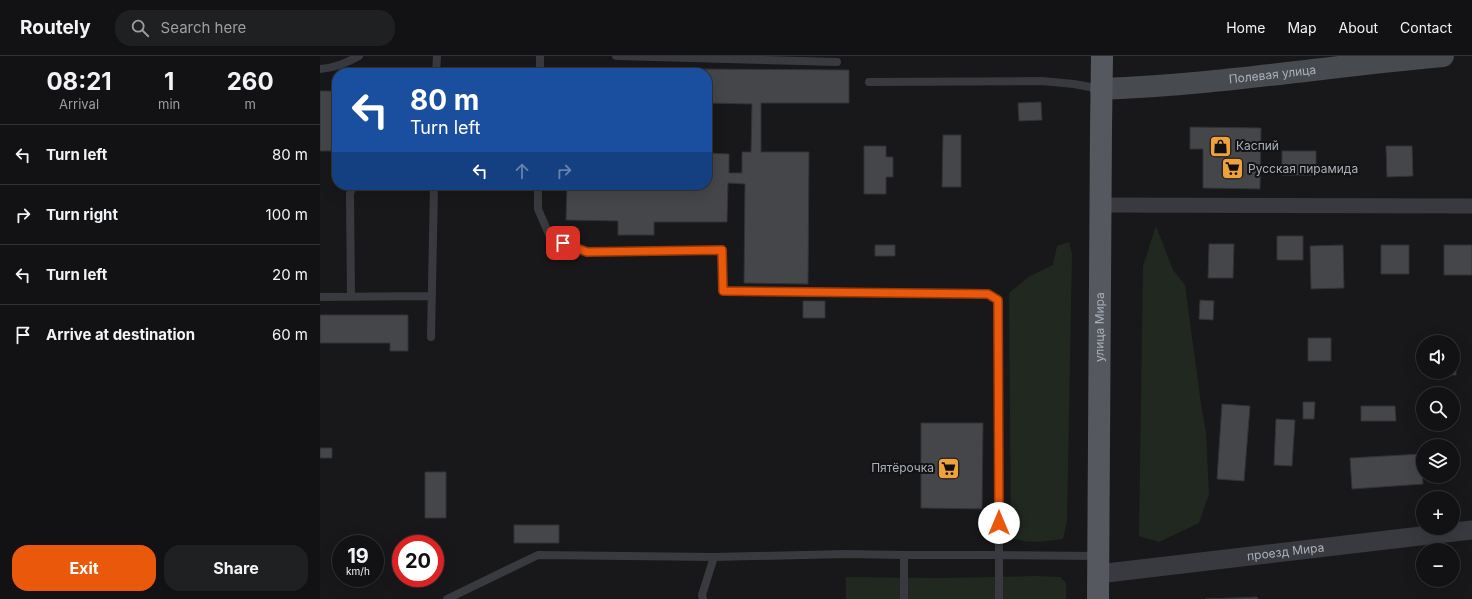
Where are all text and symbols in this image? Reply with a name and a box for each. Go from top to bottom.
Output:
search box [115,10,395,46]
text: Routely [20,16,91,39]
icon: search [129,17,151,39]
text: Search here [161,18,246,37]
text: Home [1226,19,1265,36]
text: Map [1287,19,1317,36]
text: About [1339,19,1378,36]
text: Contact [1400,19,1452,36]
street label: Полевая улица [1228,62,1317,86]
text: 08:21 [46,67,112,96]
text: 1 [164,67,174,96]
text: 260 [227,67,274,96]
text: 80 m [410,83,479,117]
icon: left [344,84,396,136]
text: Arrival [59,96,99,112]
text: min [158,96,180,112]
text: m [244,96,256,112]
text: Turn left [410,117,480,138]
shop icon: Каспий [1208,133,1234,159]
place label: Каспий [1236,138,1279,153]
icon: left [12,144,34,166]
text: Turn left [46,145,107,164]
text: 80 m [272,145,308,164]
supermarket icon: Русская пирамида [1219,156,1245,182]
icon: left [469,160,491,182]
icon: ahead [511,160,533,182]
icon: right [553,160,575,182]
place label: Русская пирамида [1248,161,1358,176]
icon: right [12,204,34,226]
text: Turn right [46,205,118,224]
text: 100 m [266,205,308,224]
pin [546,226,580,260]
icon: arrive [552,232,574,254]
icon: left [12,264,34,286]
text: Turn left [46,265,107,284]
text: 20 m [272,265,308,284]
street label: улица Мира [1092,292,1107,362]
icon: arrive [12,324,34,346]
text: Arrive at destination [46,325,195,344]
text: 60 m [272,325,308,344]
map controls [1416,335,1460,587]
button: sound [1416,335,1460,379]
button: search [1416,387,1460,431]
button: layers [1416,439,1460,483]
supermarket icon: Пятёрочка [936,455,962,481]
place label: Пятёрочка [871,460,934,475]
button: + [1416,491,1460,535]
position arrow [978,502,1020,544]
speed limit sign: 20 [392,535,444,587]
street label: проезд Мира [1246,539,1325,563]
button: − [1416,543,1460,587]
text: 19 [347,544,369,568]
button: Exit [12,545,156,591]
button: Share [164,545,308,591]
text: km/h [346,565,370,577]

